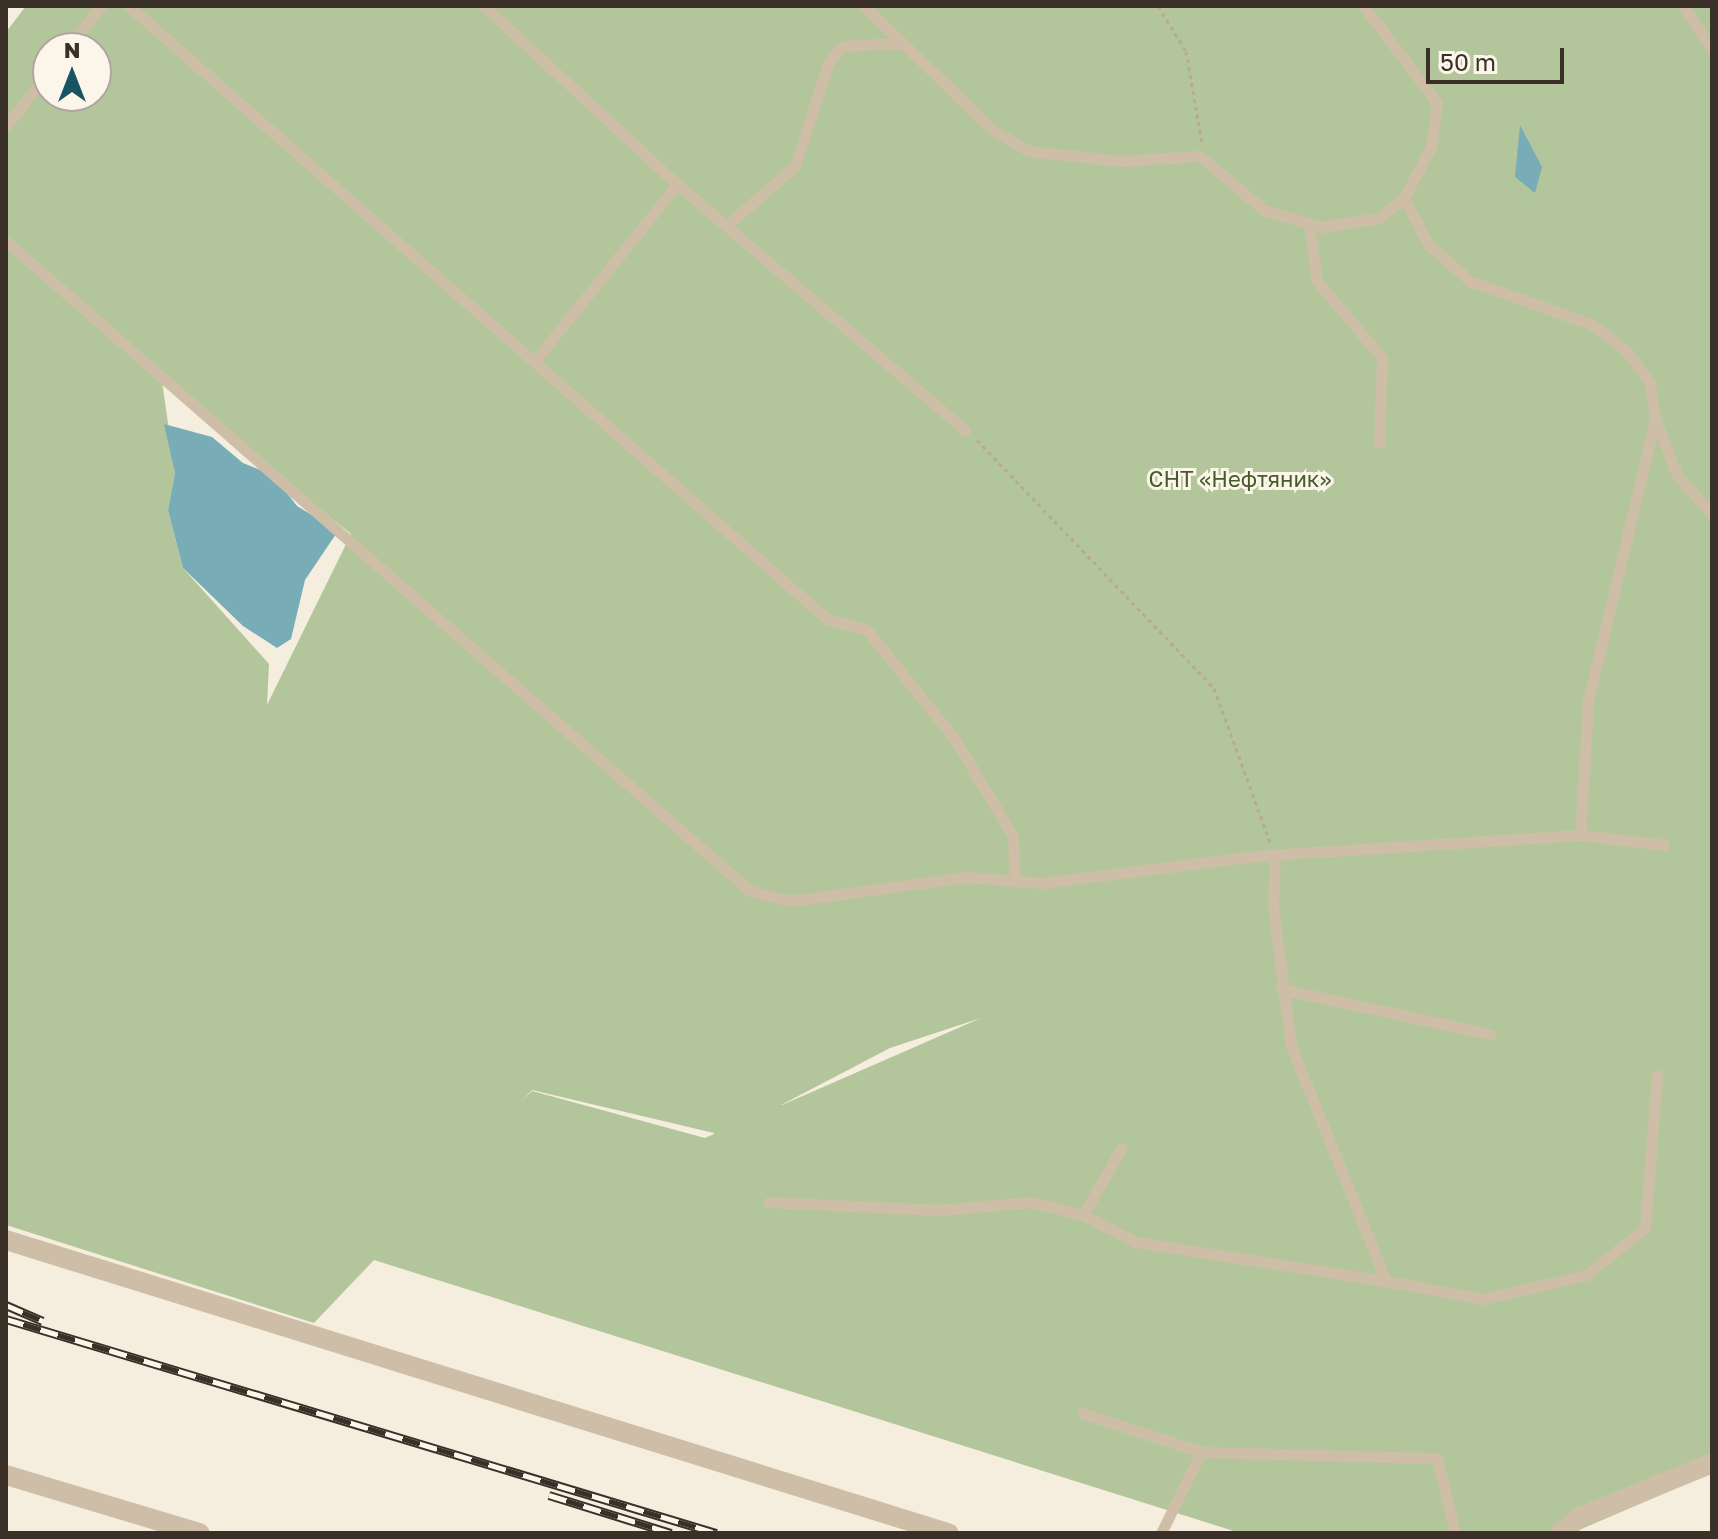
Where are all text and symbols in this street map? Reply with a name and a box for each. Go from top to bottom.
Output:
north arrow [32,32,112,112]
scale bar [1430,32,1568,82]
text: N [64,36,80,63]
text: 50 m [1440,47,1496,76]
park label: СНТ «Нефтяник» [1148,466,1332,492]

